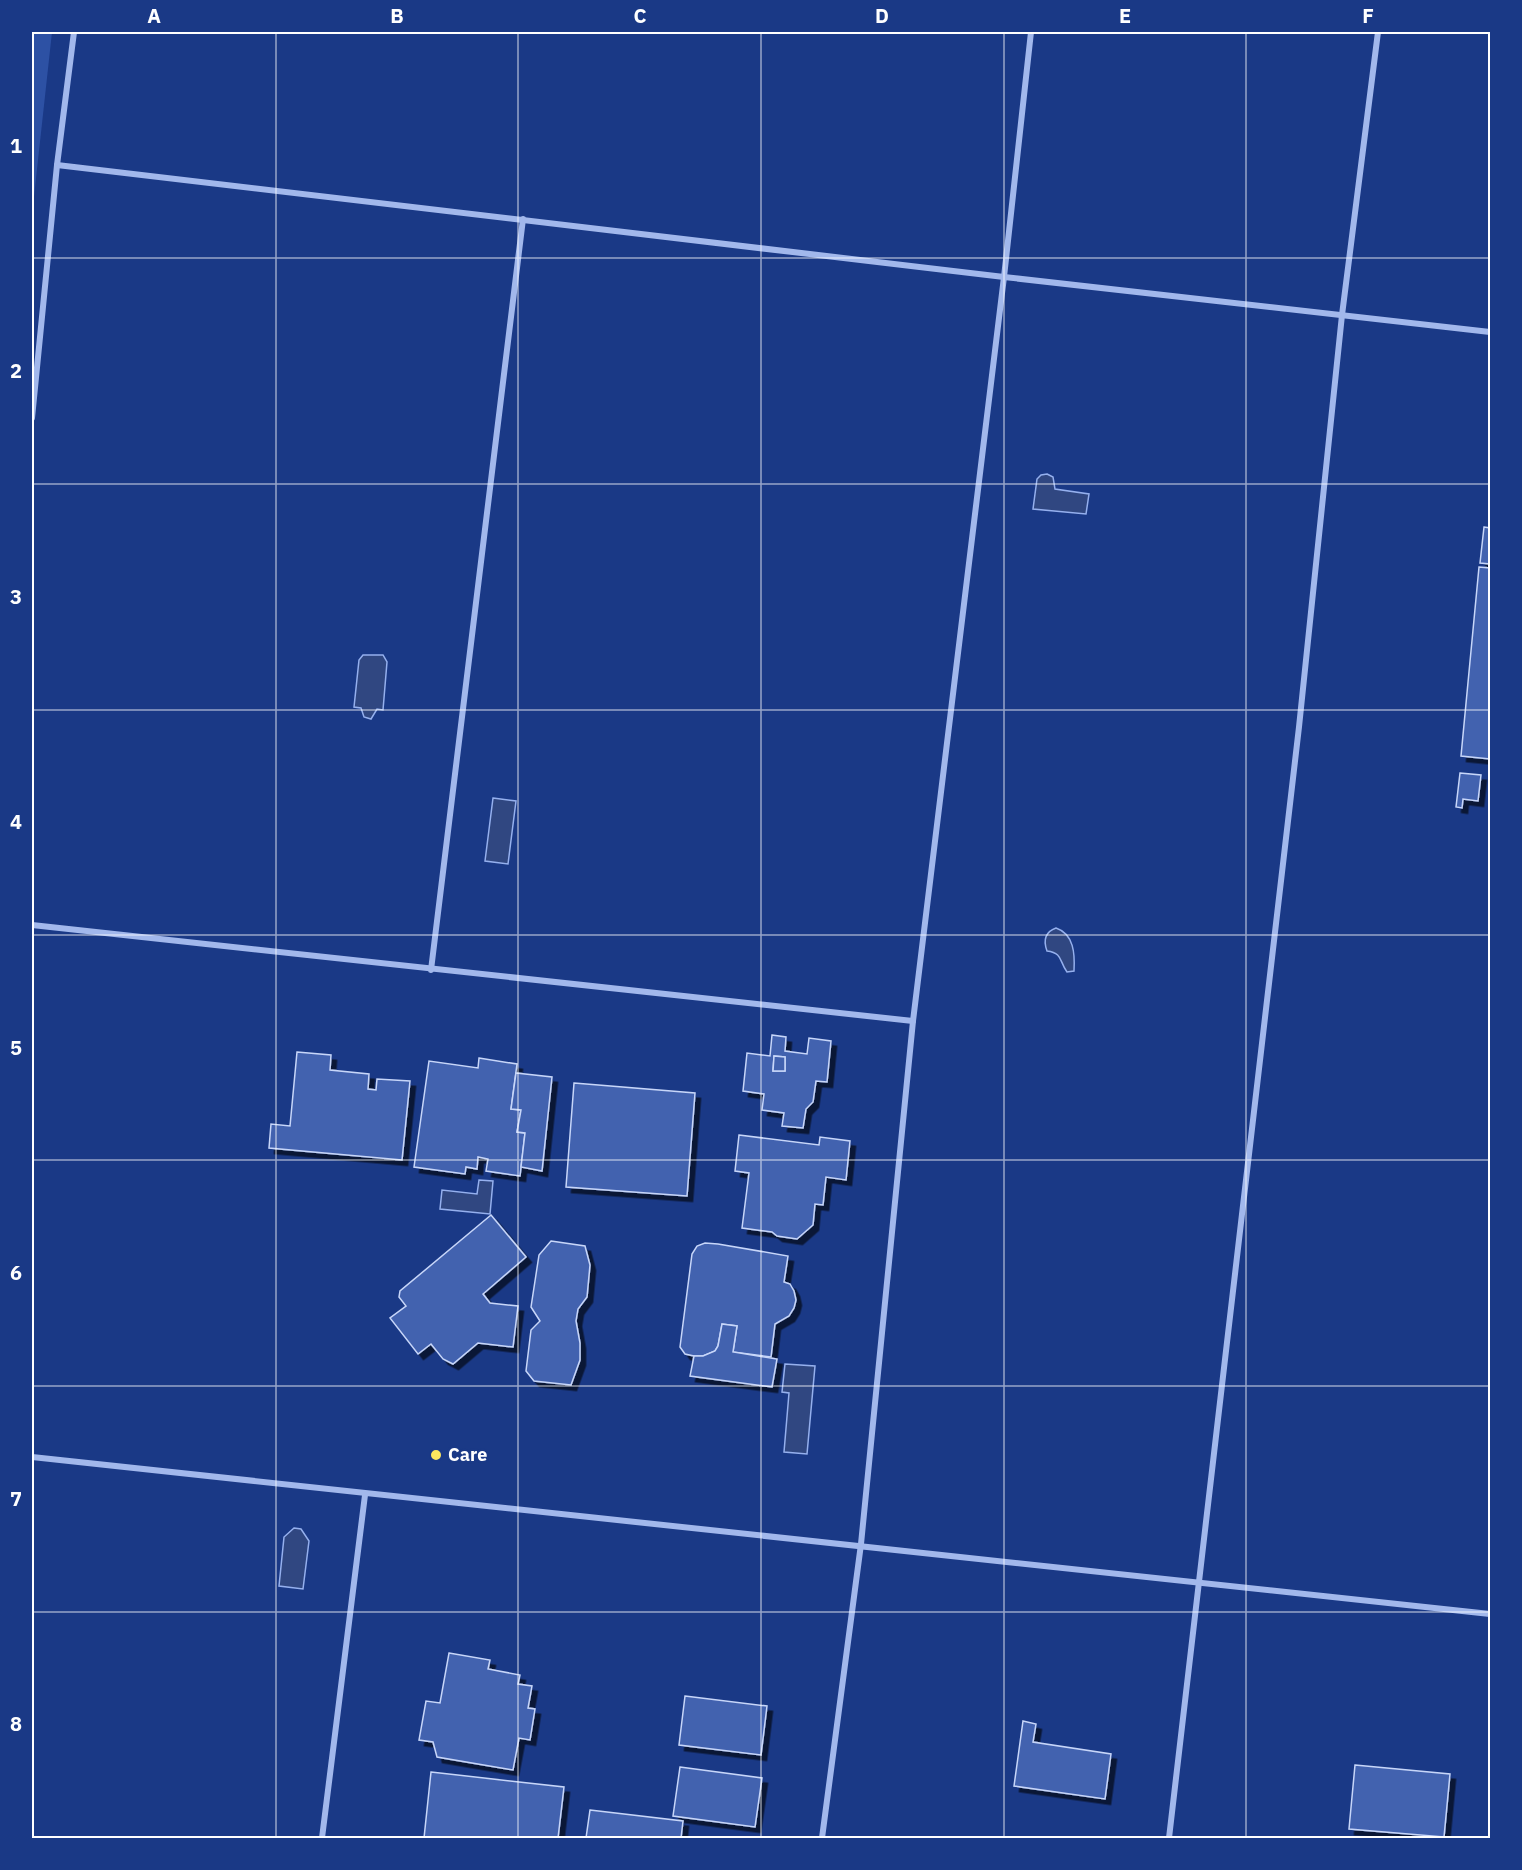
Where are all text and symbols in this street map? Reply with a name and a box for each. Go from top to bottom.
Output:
text: A [147,2,161,29]
text: B [390,2,404,29]
text: C [633,2,647,29]
text: D [875,2,889,29]
text: E [1119,2,1131,29]
text: F [1362,2,1374,29]
text: 1 [10,132,22,159]
text: 2 [10,357,22,384]
text: 3 [10,583,22,610]
text: 4 [10,808,22,835]
text: 5 [10,1034,22,1061]
text: 6 [10,1259,22,1286]
place label: Care [448,1443,487,1466]
marker: Care [429,1448,443,1462]
text: 7 [10,1485,22,1512]
text: 8 [10,1710,22,1737]

